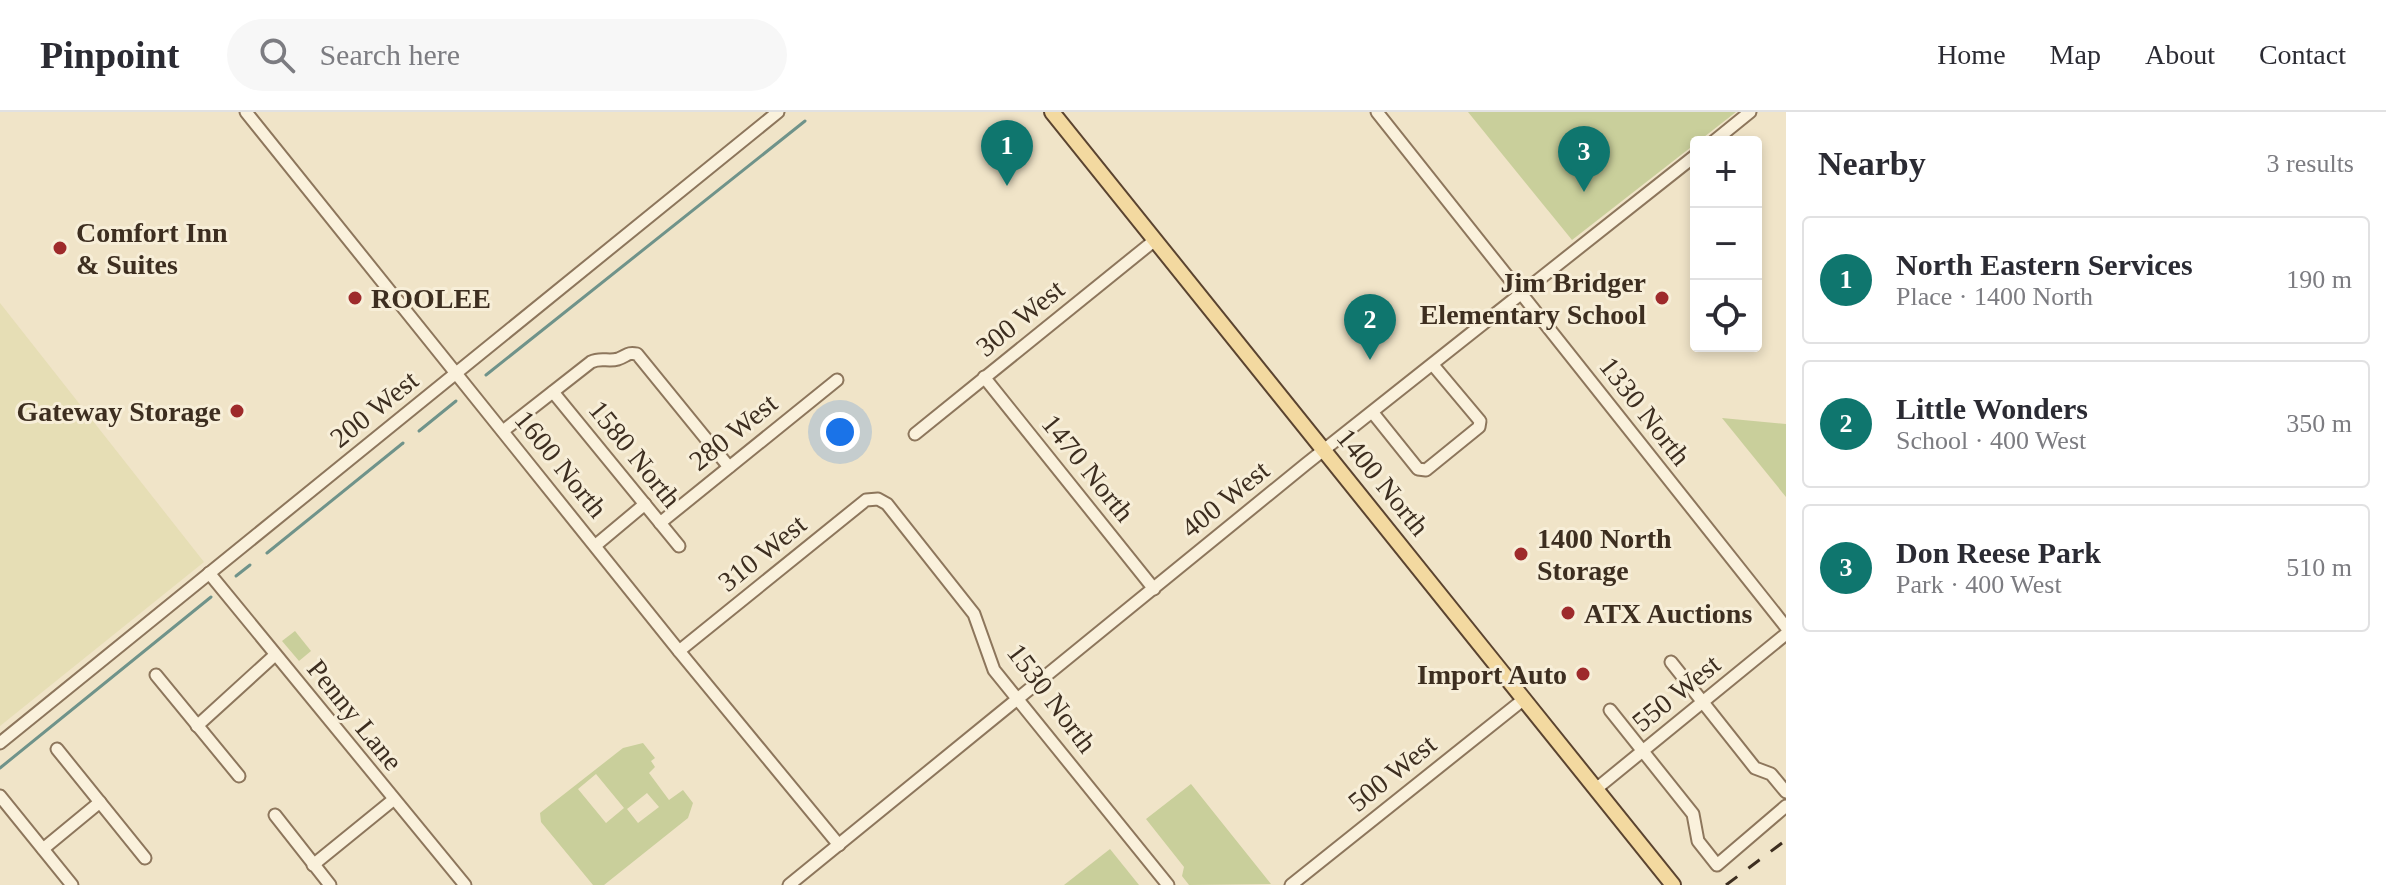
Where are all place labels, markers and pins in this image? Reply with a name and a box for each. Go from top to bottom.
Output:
pin: 1 [981,120,1033,186]
pin: 3 [1558,126,1610,192]
place label: Comfort Inn & Suites [76,217,228,280]
marker: Comfort Inn & Suites [51,239,69,257]
place label: Jim Bridger Elementary School [1420,267,1646,330]
place label: ROOLEE [371,283,491,314]
marker: ROOLEE [346,289,364,307]
marker: Jim Bridger Elementary School [1653,289,1671,307]
pin: 2 [1344,294,1396,360]
place label: Gateway Storage [16,396,221,427]
marker: Gateway Storage [228,402,246,420]
place label: 1400 North Storage [1537,523,1672,586]
marker: 1400 North Storage [1512,545,1530,563]
place label: ATX Auctions [1584,598,1752,629]
marker: ATX Auctions [1559,604,1577,622]
place label: Import Auto [1417,659,1567,690]
marker: Import Auto [1574,665,1592,683]

